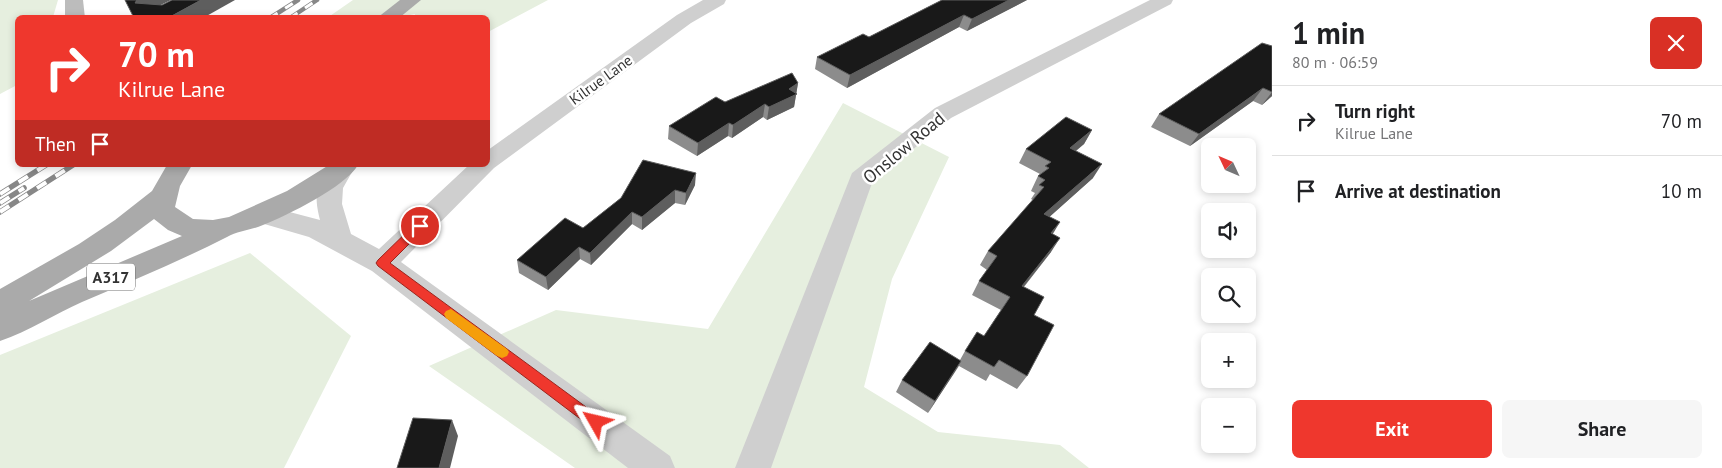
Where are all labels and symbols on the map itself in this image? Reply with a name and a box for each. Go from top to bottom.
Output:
street label: Kilrue Lane [566,50,636,109]
street label: Onslow Road [858,107,949,189]
north arrow [1201,138,1256,192]
pin [399,205,441,247]
road number: A317 [87,264,135,290]
position arrow [569,395,621,447]

